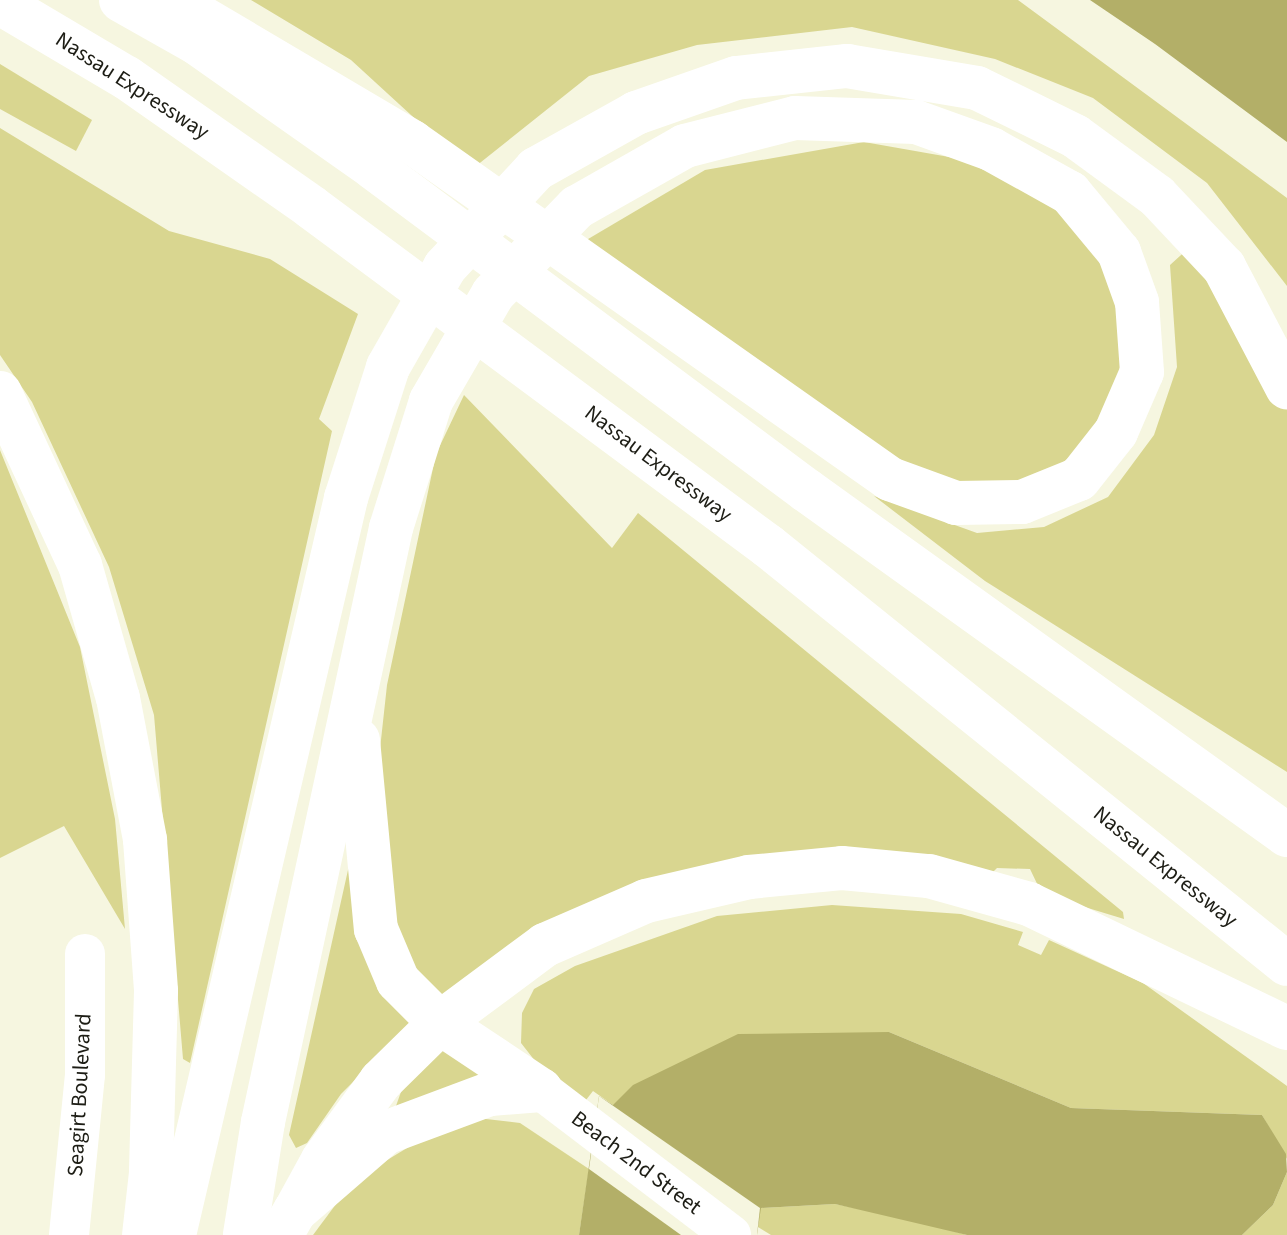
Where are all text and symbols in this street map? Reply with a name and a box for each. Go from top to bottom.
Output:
street label: Nassau Expressway [50,26,214,146]
street label: Nassau Expressway [579,400,737,528]
street label: Nassau Expressway [1088,801,1242,933]
street label: Seagirt Boulevard [63,1013,97,1177]
street label: Beach 2nd Street [566,1106,706,1220]

